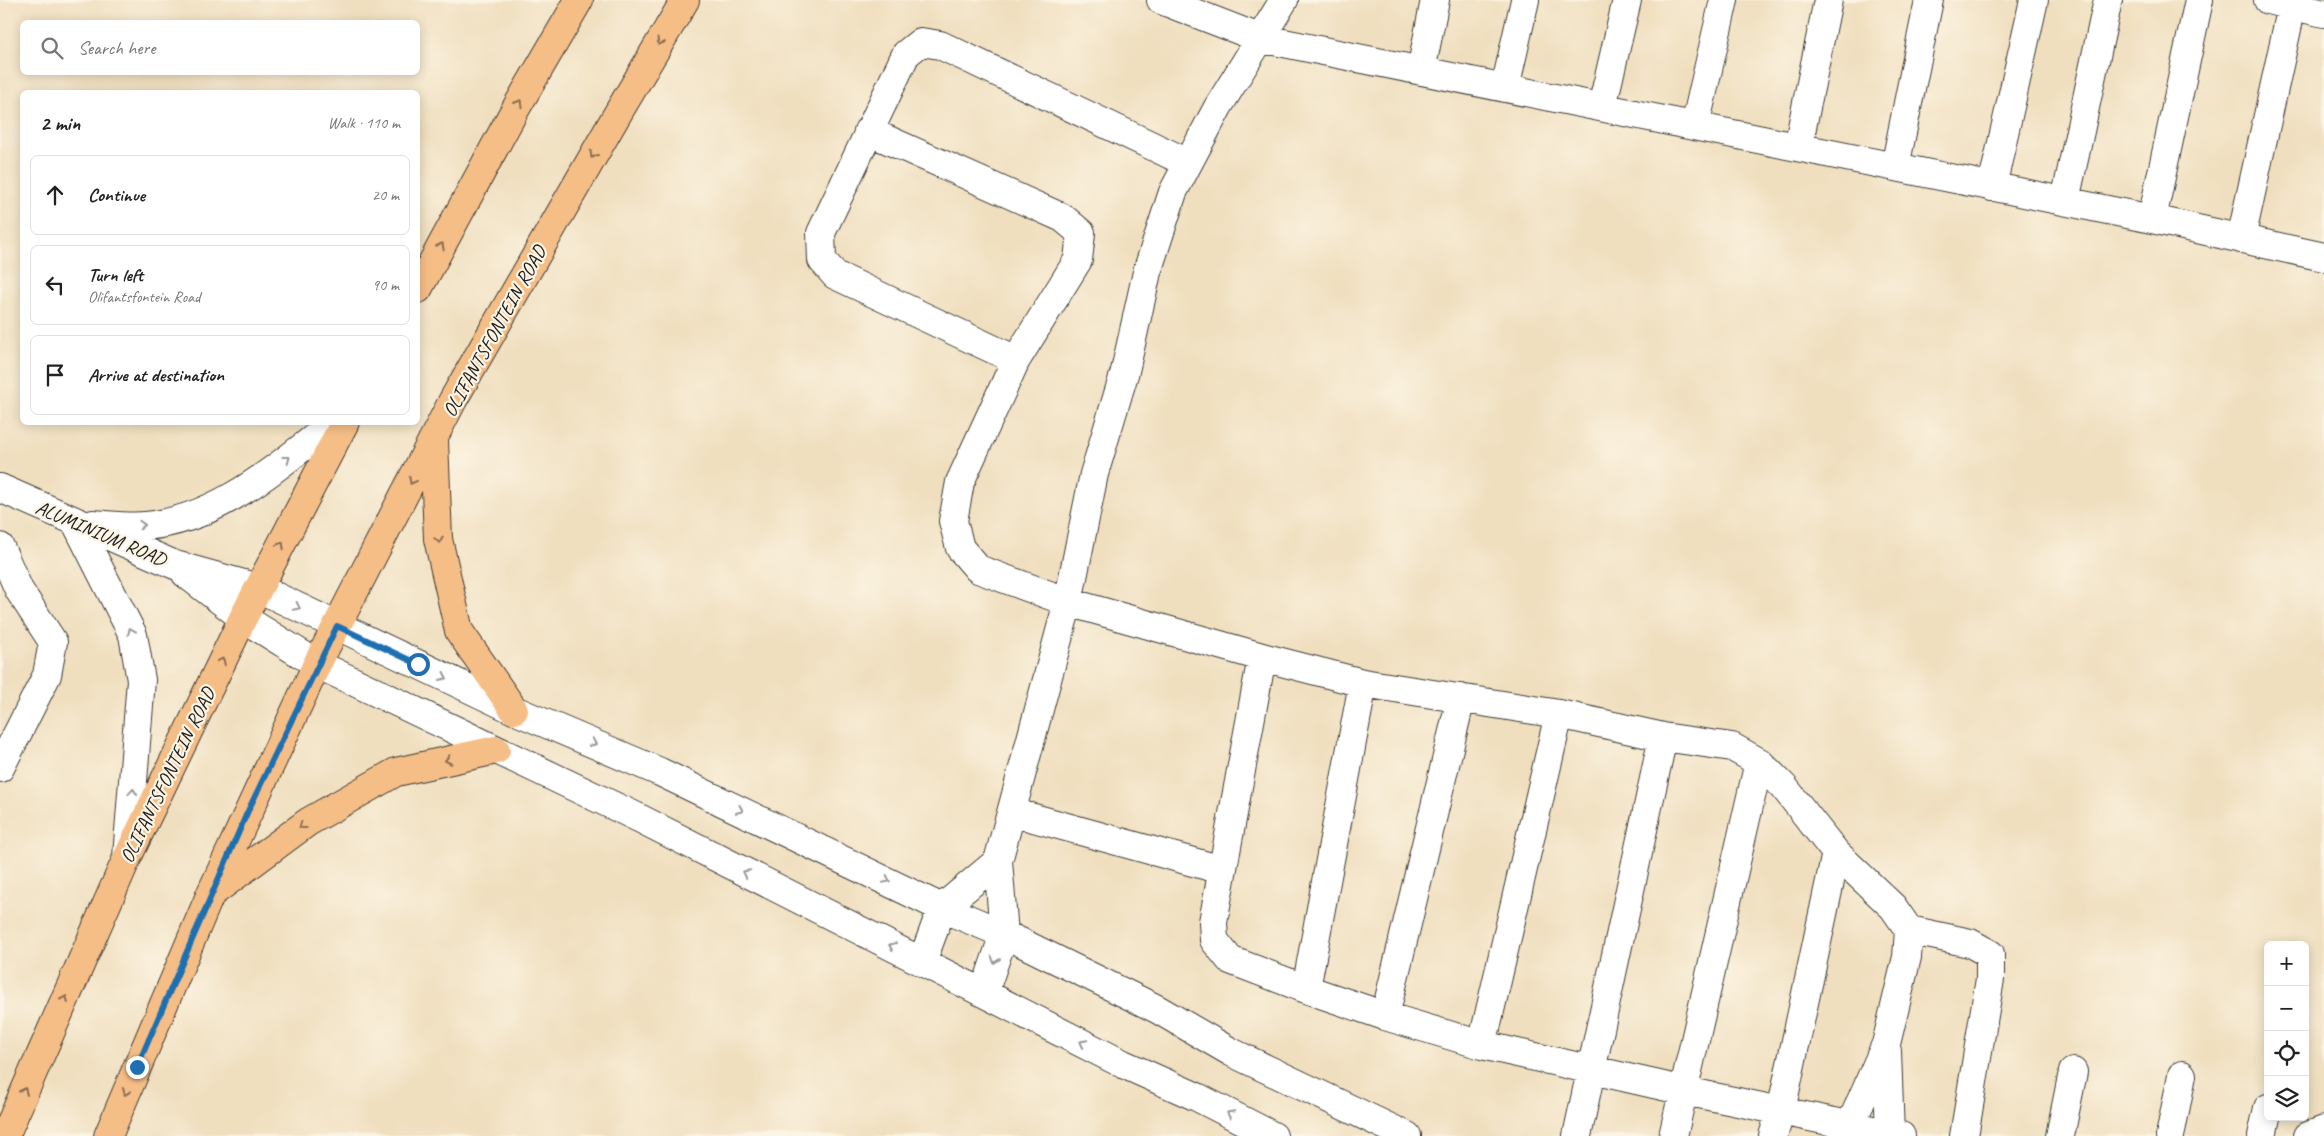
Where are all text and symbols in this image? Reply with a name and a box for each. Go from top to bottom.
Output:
search box [20,20,420,75]
icon: search [38,34,66,62]
text: Search here [78,36,155,60]
one-way arrow [657,36,667,45]
one-way arrow [512,100,522,109]
text: 2 min [40,110,80,136]
text: Walk · 110 m [328,113,400,133]
one-way arrow [590,150,600,159]
icon: ahead [41,181,69,209]
text: Continue [88,183,145,207]
text: 20 m [372,185,399,205]
street label: OLIFANTSFONTEIN ROAD [437,240,553,421]
one-way arrow [435,242,445,251]
text: Turn left [88,263,143,287]
icon: left [41,271,69,299]
text: 90 m [372,275,399,295]
text: Olifantsfontein Road [88,287,200,307]
icon: arrive [41,361,69,389]
text: Arrive at destination [88,363,224,387]
one-way arrow [281,456,290,464]
one-way arrow [408,475,418,484]
street label: ALUMINIUM ROAD [32,495,172,573]
one-way arrow [139,520,147,531]
one-way arrow [433,536,444,544]
one-way arrow [275,541,285,550]
one-way arrow [292,601,301,611]
one-way arrow [126,627,137,636]
route start [407,653,430,676]
one-way arrow [216,657,226,666]
one-way arrow [439,671,448,681]
street label: OLIFANTSFONTEIN ROAD [114,682,221,867]
one-way arrow [588,736,597,747]
one-way arrow [444,754,453,765]
one-way arrow [127,787,138,795]
one-way arrow [735,804,744,814]
one-way arrow [298,820,308,829]
one-way arrow [743,869,752,879]
one-way arrow [882,874,891,884]
one-way arrow [888,941,897,952]
map controls [2264,941,2309,1121]
button: + [2264,941,2309,986]
one-way arrow [991,955,1001,964]
button: − [2264,986,2309,1031]
one-way arrow [59,995,70,1004]
button: locate [2264,1031,2309,1076]
one-way arrow [1079,1039,1088,1049]
route end [126,1056,149,1079]
button: layers [2264,1076,2309,1121]
one-way arrow [17,1087,28,1096]
one-way arrow [122,1088,132,1096]
one-way arrow [1226,1110,1235,1120]

